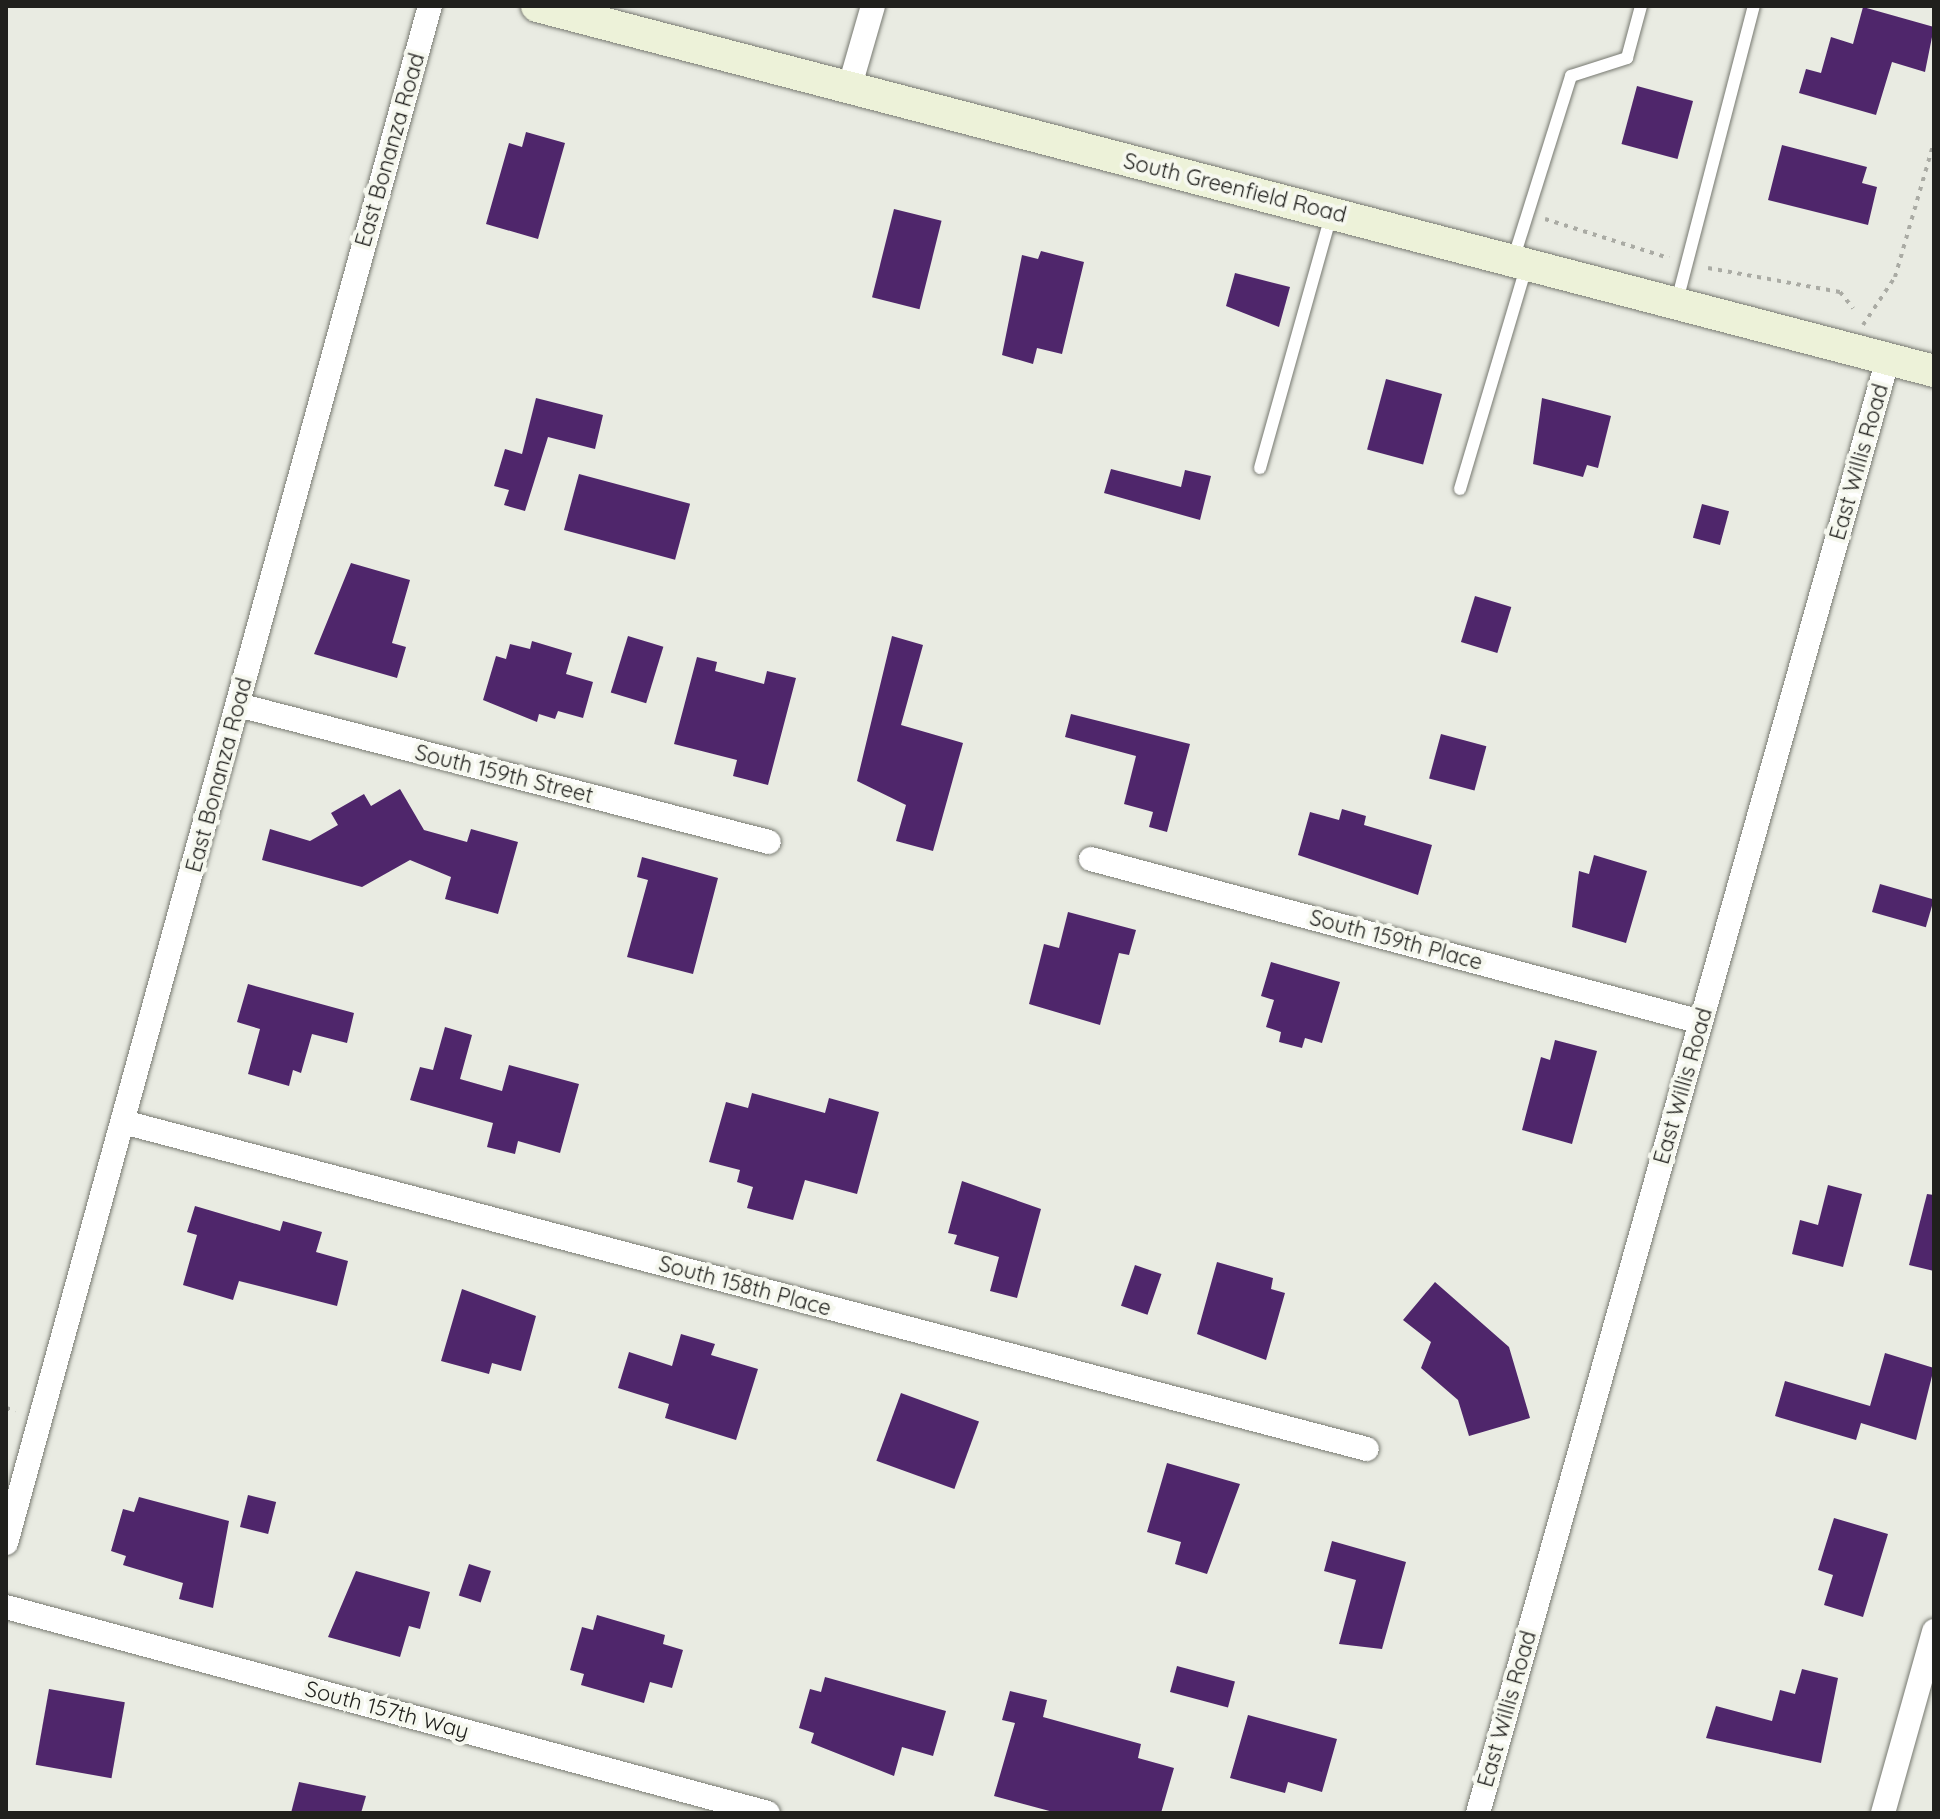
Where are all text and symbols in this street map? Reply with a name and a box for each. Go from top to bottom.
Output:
street label: East Bonanza Road [350,50,430,250]
street label: South Greenfield Road [1121,148,1349,228]
street label: East Willis Road [1824,381,1894,543]
street label: East Bonanza Road [180,675,258,875]
street label: South 159th Street [412,739,596,809]
street label: South 159th Place [1307,904,1485,976]
street label: East Willis Road [1648,1005,1718,1167]
street label: South 158th Place [656,1250,834,1322]
street label: East Willis Road [1472,1628,1542,1790]
street label: South 157th Way [302,1675,472,1745]

